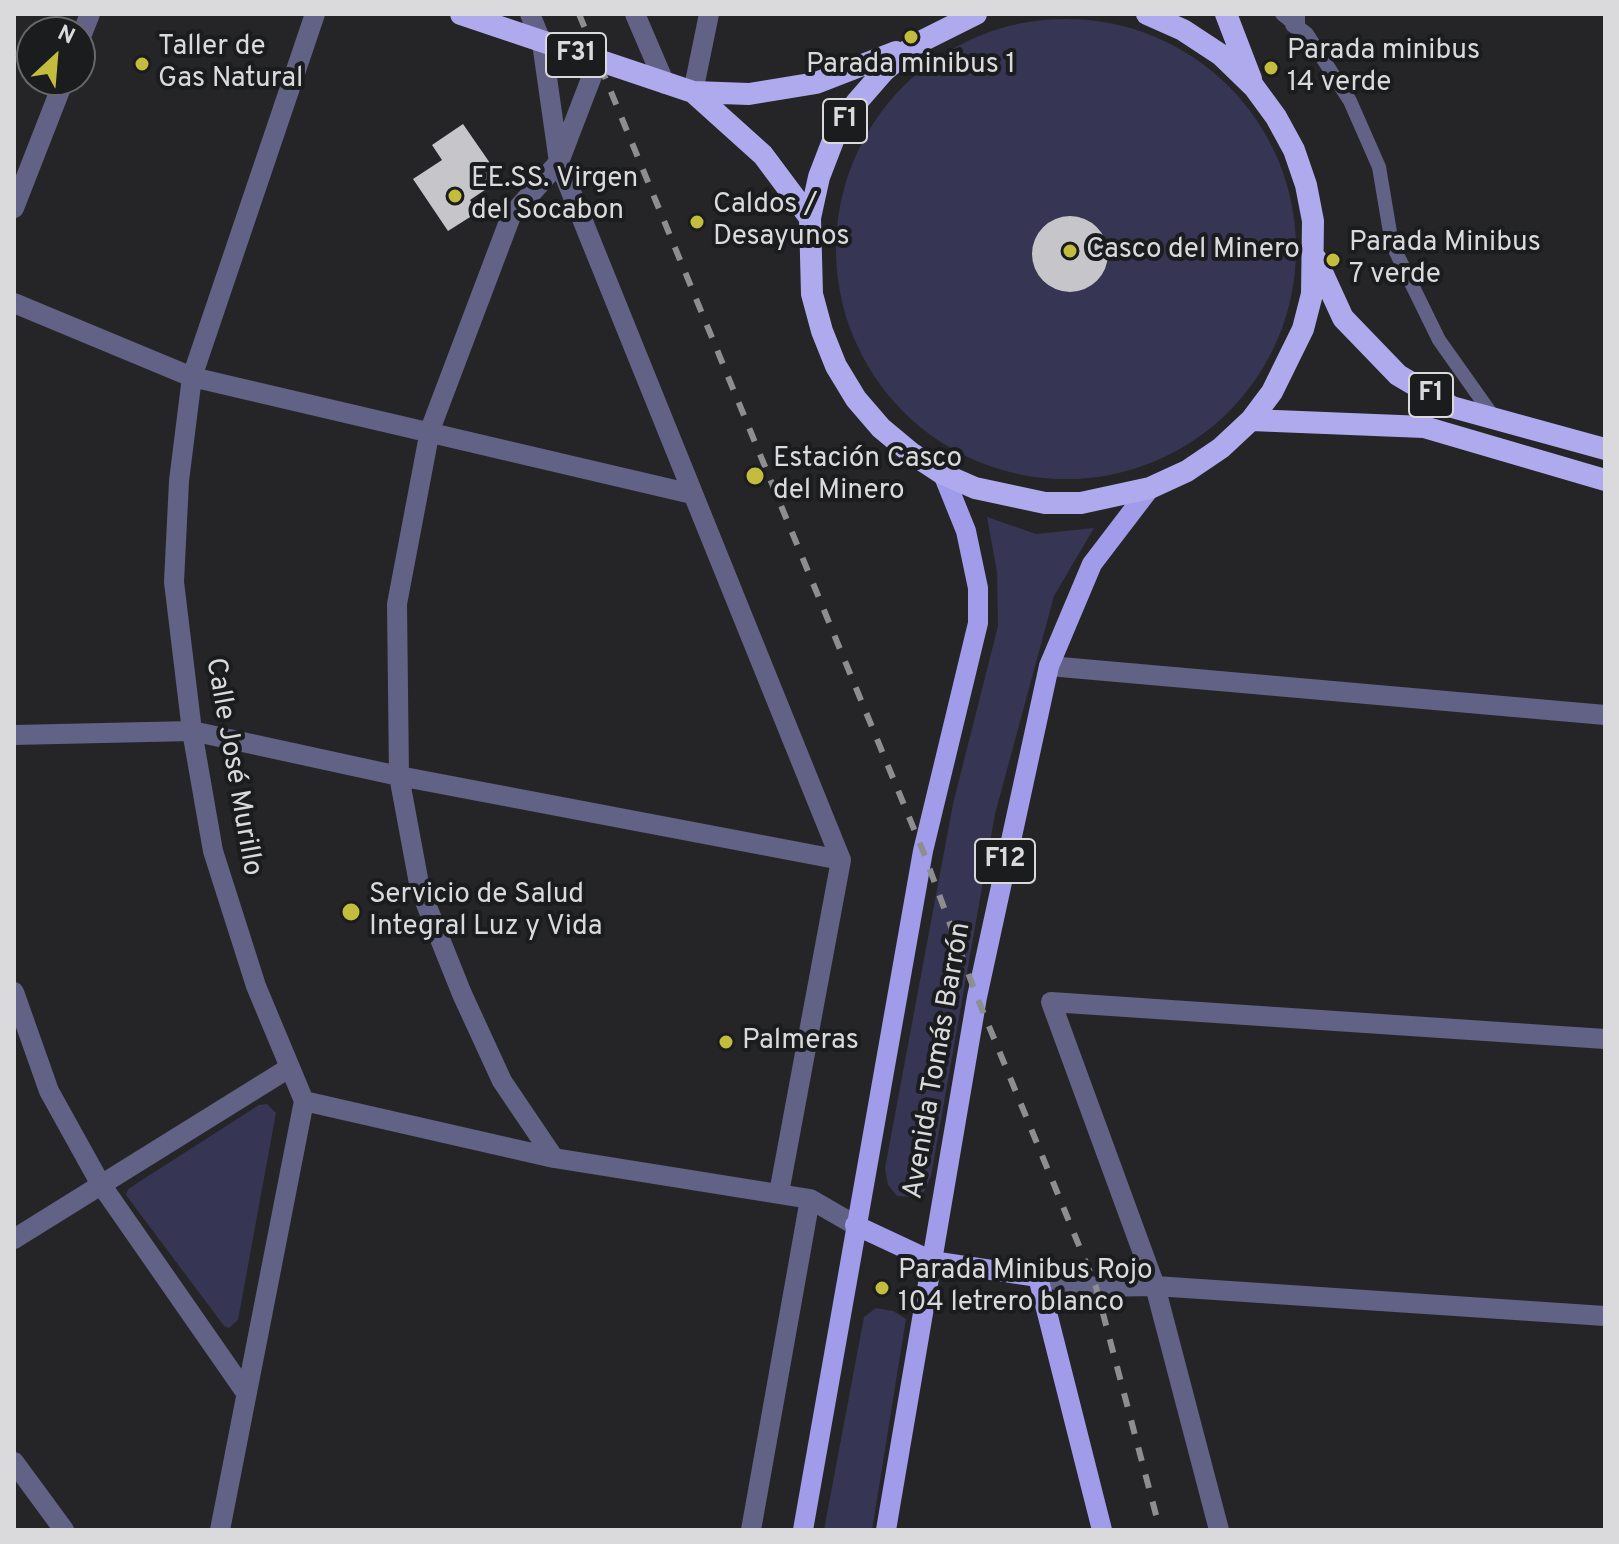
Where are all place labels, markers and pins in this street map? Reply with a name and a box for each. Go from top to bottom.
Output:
marker: Parada minibus 1 [902,28,920,46]
place label: Taller de Gas Natural [158,31,303,97]
place label: Parada minibus 14 verde [1287,35,1480,101]
place label: Parada minibus 1 [806,49,1016,83]
marker: Taller de Gas Natural [133,55,151,73]
marker: Parada minibus 14 verde [1262,59,1280,77]
place label: EE.SS. Virgen del Socabon [471,163,638,229]
marker: EE.SS. Virgen del Socabon [446,187,464,205]
place label: Caldos / Desayunos [713,189,850,255]
marker: Caldos / Desayunos [688,213,706,231]
place label: Parada Minibus 7 verde [1349,227,1541,293]
place label: Casco del Minero [1086,234,1300,268]
marker: Casco del Minero [1061,242,1079,260]
marker: Parada Minibus 7 verde [1324,251,1342,269]
place label: Estación Casco del Minero [773,443,962,509]
marker: Estación Casco del Minero [744,465,766,487]
place label: Servicio de Salud Integral Luz y Vida [369,879,602,945]
marker: Servicio de Salud Integral Luz y Vida [340,901,362,923]
place label: Palmeras [742,1025,859,1059]
marker: Palmeras [717,1033,735,1051]
place label: Parada Minibus Rojo 104 letrero blanco [898,1255,1153,1321]
marker: Parada Minibus Rojo 104 letrero blanco [873,1279,891,1297]

